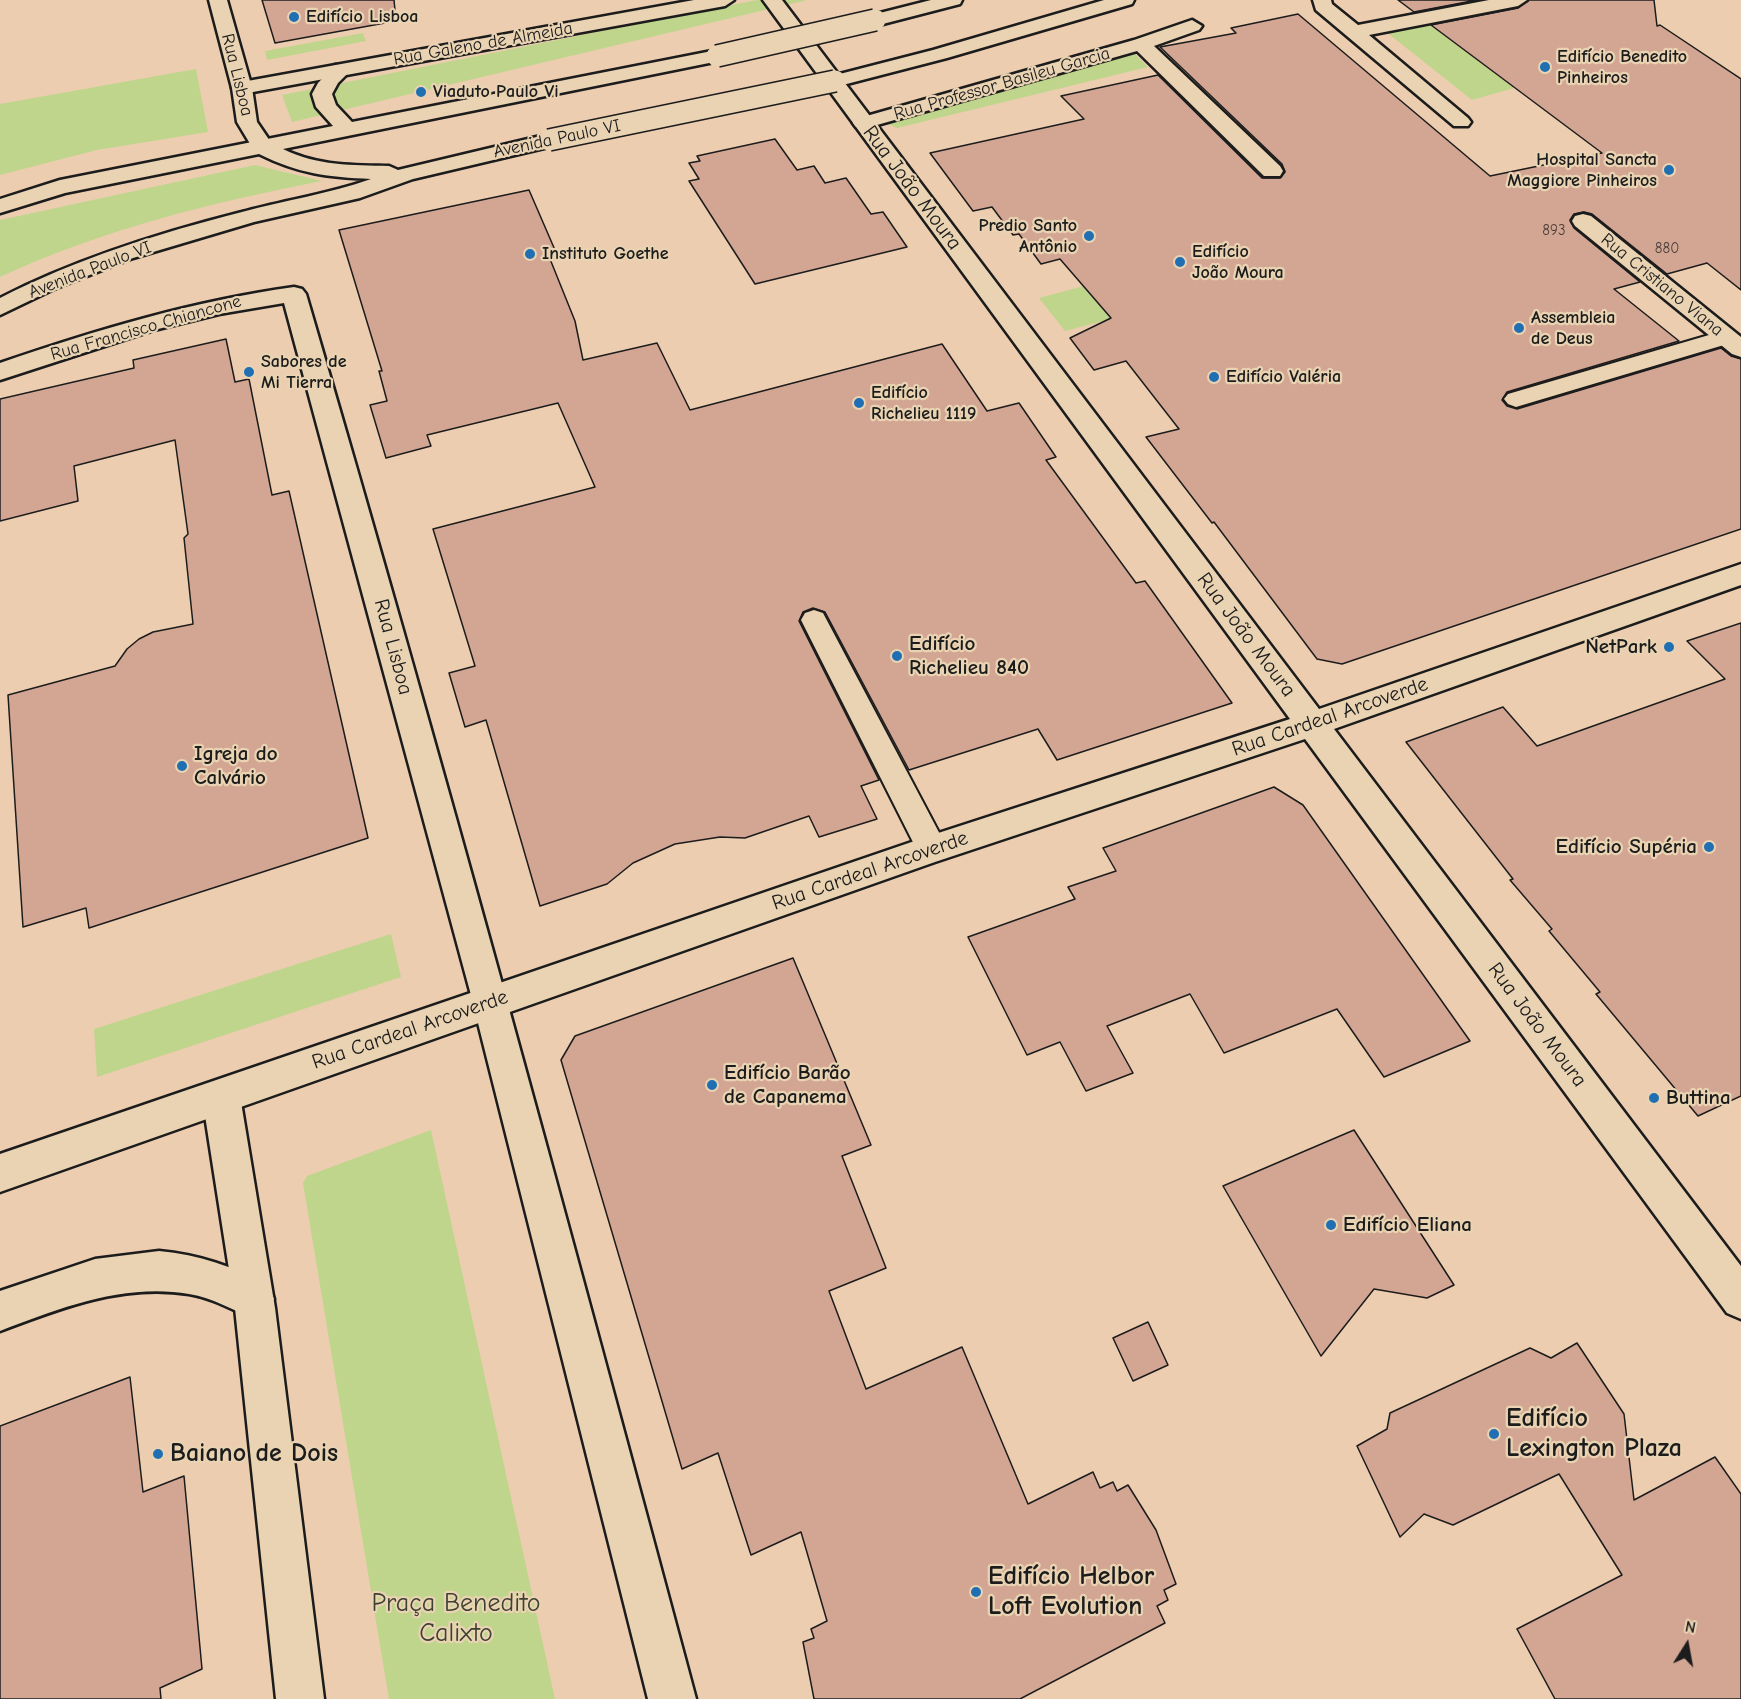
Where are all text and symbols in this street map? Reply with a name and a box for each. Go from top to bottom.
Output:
place label: Edifício Lisboa [306,6,418,28]
marker: Edifício Lisboa [287,10,301,24]
street label: Rua Galeno de Almeida [392,18,574,70]
street label: Rua Lisboa [216,32,258,118]
street label: Rua Professor Basileu Garcia [891,43,1113,125]
place label: Edifício Benedito Pinheiros [1557,46,1687,88]
marker: Edifício Benedito Pinheiros [1538,60,1552,74]
place label: Viaduto Paulo Vi [433,81,559,103]
marker: Viaduto Paulo Vi [414,85,428,99]
street label: Avenida Paulo VI [491,115,623,163]
street label: Rua João Moura [857,121,967,255]
place label: Hospital Sancta Maggiore Pinheiros [1507,149,1657,192]
marker: Hospital Sancta Maggiore Pinheiros [1662,163,1676,177]
place label: Predio Santo Antônio [978,215,1077,258]
house number: 893 [1542,222,1566,240]
marker: Predio Santo Antônio [1082,229,1096,243]
street label: Rua Cristiano Viana [1596,229,1728,341]
street label: Avenida Paulo VI [26,237,154,303]
house number: 880 [1655,240,1679,258]
place label: Edifício João Moura [1192,241,1284,284]
place label: Instituto Goethe [542,243,669,265]
marker: Instituto Goethe [523,247,537,261]
marker: Edifício João Moura [1173,255,1187,269]
street label: Rua Francisco Chiancone [48,290,244,366]
place label: Assembleia de Deus [1531,307,1615,350]
marker: Assembleia de Deus [1512,321,1526,335]
place label: Sabores de Mi Tierra [261,351,347,394]
marker: Sabores de Mi Tierra [242,365,256,379]
place label: Edifício Valéria [1226,366,1341,388]
marker: Edifício Valéria [1207,370,1221,384]
place label: Edifício Richelieu 1119 [871,382,976,424]
marker: Edifício Richelieu 1119 [852,396,866,410]
street label: Rua João Moura [1191,568,1301,702]
street label: Rua Lisboa [368,596,418,698]
place label: Edifício Richelieu 840 [909,631,1029,681]
place label: NetPark [1585,634,1657,660]
marker: NetPark [1662,640,1676,654]
marker: Edifício Richelieu 840 [890,649,904,663]
street label: Rua Cardeal Arcoverde [1229,672,1431,762]
place label: Igreja do Calvário [194,741,278,791]
marker: Igreja do Calvário [175,759,189,773]
street label: Rua Cardeal Arcoverde [769,826,971,916]
place label: Edifício Supéria [1555,834,1697,860]
marker: Edifício Supéria [1702,840,1716,854]
street label: Rua João Moura [1482,958,1592,1092]
street label: Rua Cardeal Arcoverde [309,985,511,1075]
place label: Edifício Barão de Capanema [724,1060,851,1110]
marker: Edifício Barão de Capanema [705,1078,719,1092]
place label: Buttina [1666,1085,1731,1111]
marker: Buttina [1647,1091,1661,1105]
place label: Edifício Eliana [1343,1212,1472,1238]
marker: Edifício Eliana [1324,1218,1338,1232]
place label: Edifício Lexington Plaza [1506,1403,1682,1464]
marker: Edifício Lexington Plaza [1487,1427,1501,1441]
place label: Baiano de Dois [170,1438,338,1470]
marker: Baiano de Dois [151,1447,165,1461]
place label: Edifício Helbor Loft Evolution [988,1561,1154,1622]
marker: Edifício Helbor Loft Evolution [969,1585,983,1599]
park label: Praça Benedito Calixto [371,1588,541,1649]
north arrow [1657,1615,1717,1675]
text: N [1684,1618,1697,1637]

